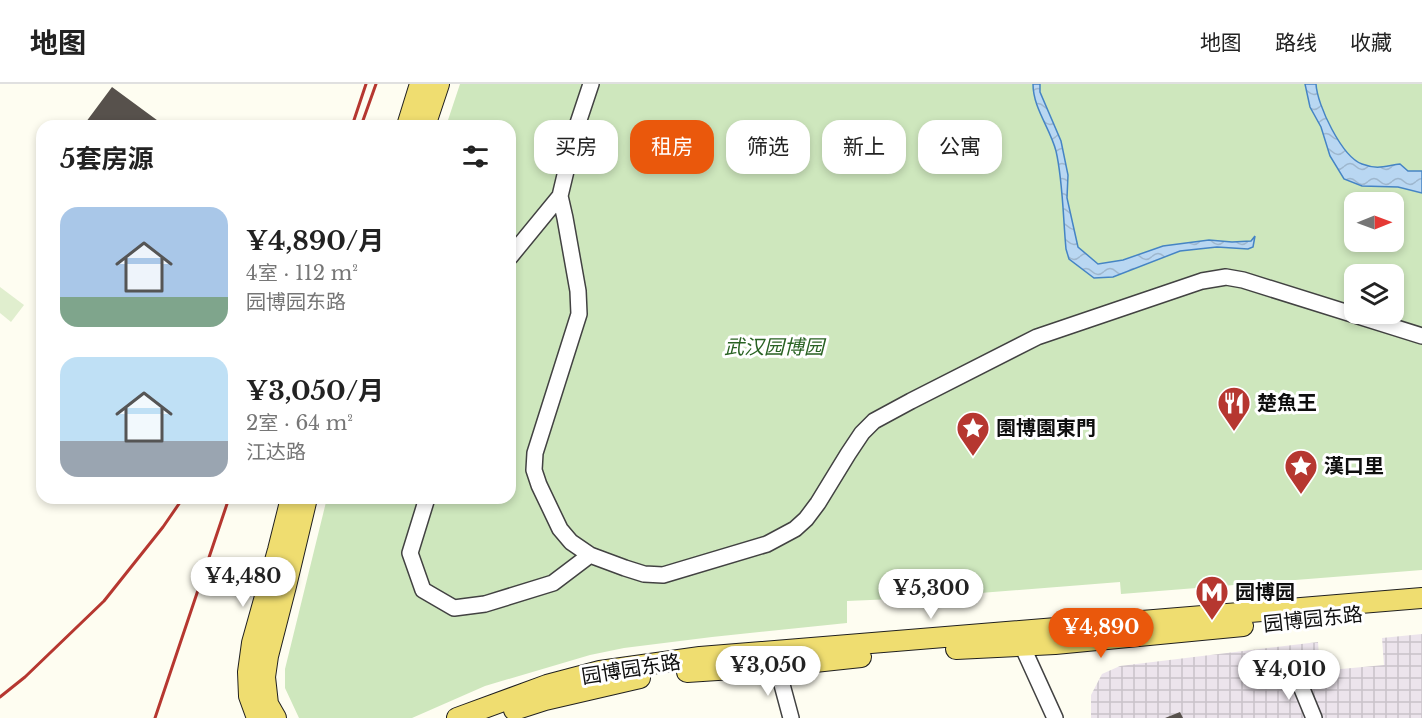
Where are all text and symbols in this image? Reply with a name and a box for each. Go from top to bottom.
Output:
text: 地图 [30,26,86,61]
text: 地图 [1200,30,1242,56]
text: 路线 [1275,30,1317,56]
text: 收藏 [1350,30,1392,56]
chip: 买房 [534,120,618,174]
chip: 租房 [630,120,714,174]
chip: 筛选 [726,120,810,174]
chip: 新上 [822,120,906,174]
chip: 公寓 [918,120,1002,174]
icon: filters [459,140,492,173]
text: 5套房源 [60,143,153,175]
north arrow [1344,192,1404,252]
map controls [1344,192,1404,324]
text: ¥4,890/月 [246,225,384,257]
icon: home [108,231,180,303]
text: 4室 · 112 m² [246,261,358,285]
button: layers [1344,264,1404,324]
text: 园博园东路 [246,290,346,314]
park label: 武汉园博园 [724,335,827,359]
text: ¥3,050/月 [246,375,384,407]
icon: home [108,381,180,453]
restaurant icon: 楚魚王 [1216,385,1252,432]
place label: 楚魚王 [1257,391,1317,415]
place icon: 園博園東門 [955,410,991,457]
text: 2室 · 64 m² [246,411,353,435]
place label: 園博園東門 [996,416,1096,440]
text: 江达路 [246,440,306,464]
place icon: 漢口里 [1283,448,1319,495]
place label: 漢口里 [1324,454,1384,478]
pin: ¥4,480 [194,557,292,608]
text: ¥4,480 [205,564,281,588]
pin: ¥5,300 [882,569,980,620]
metro station icon: 园博园 [1194,574,1230,621]
text: ¥5,300 [892,576,970,600]
place label: 园博园 [1235,580,1295,604]
street label: 园博园东路 [1262,602,1364,636]
pin: ¥4,890 [1052,608,1150,659]
text: ¥4,890 [1063,615,1139,639]
pin: ¥3,050 [719,646,817,697]
street label: 园博园东路 [580,649,682,689]
pin: ¥4,010 [1240,650,1338,701]
text: ¥3,050 [730,653,806,677]
text: ¥4,010 [1252,657,1326,681]

